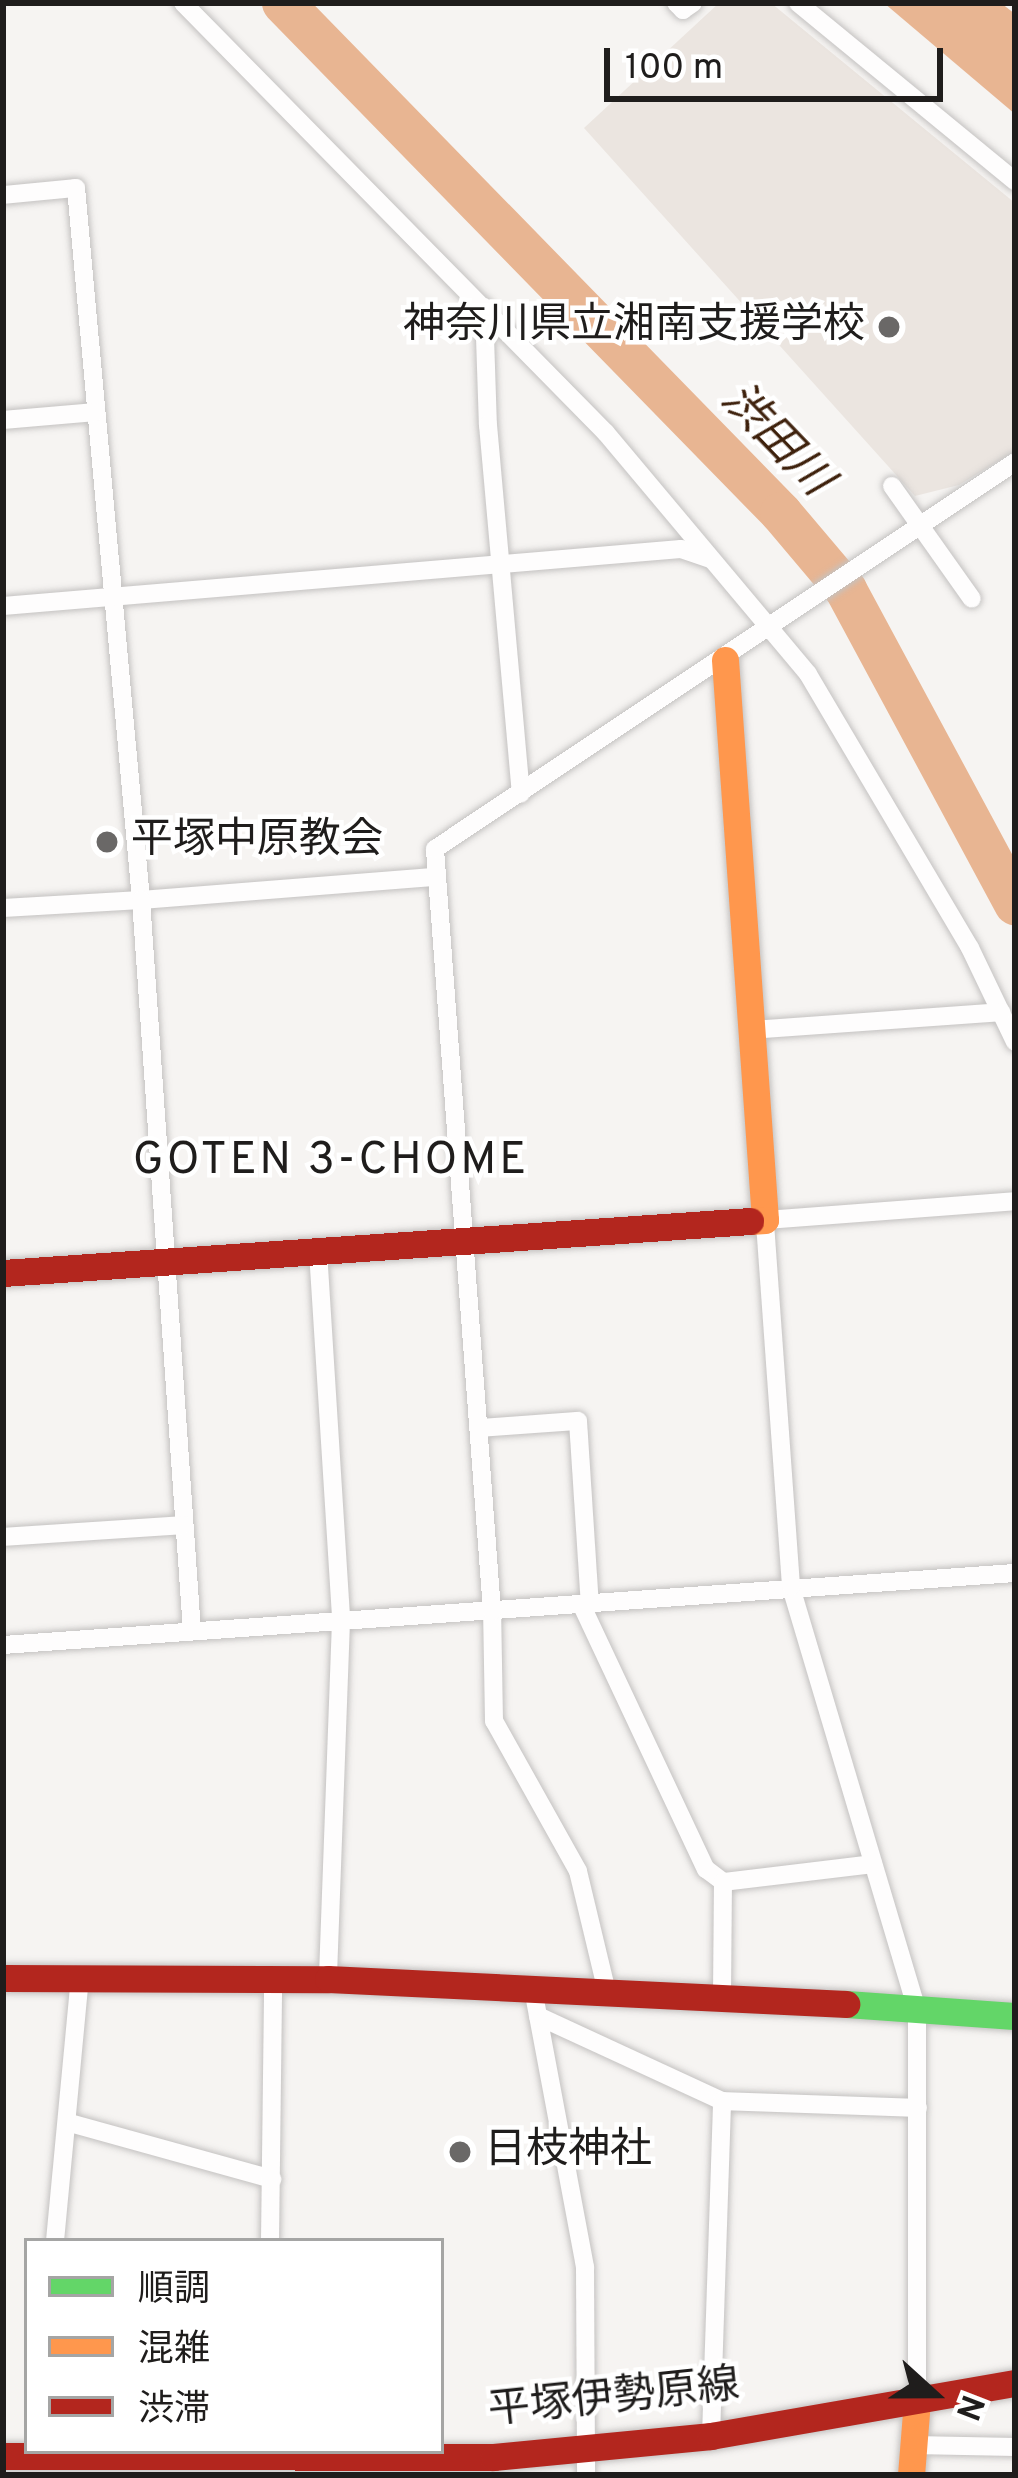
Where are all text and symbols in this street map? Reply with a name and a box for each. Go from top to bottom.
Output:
scale bar [610,24,949,98]
text: 100 m [625,46,723,92]
place label: 神奈川県立湘南支援学校 [403,302,865,352]
marker: 神奈川県立湘南支援学校 [876,314,902,340]
water label: 渋田川 [709,374,841,508]
place label: 平塚中原教会 [131,817,383,867]
marker: 平塚中原教会 [94,829,120,855]
district label: GOTEN 3-CHOME [133,1135,529,1189]
place label: 日枝神社 [484,2127,652,2177]
marker: 日枝神社 [447,2139,473,2165]
legend [24,2238,444,2454]
text: 順調 [138,2268,210,2314]
text: 混雑 [138,2328,210,2374]
north arrow [874,2334,994,2454]
street label: 平塚伊勢原線 [486,2362,742,2438]
text: 渋滞 [138,2388,210,2434]
text: N [944,2388,991,2425]

